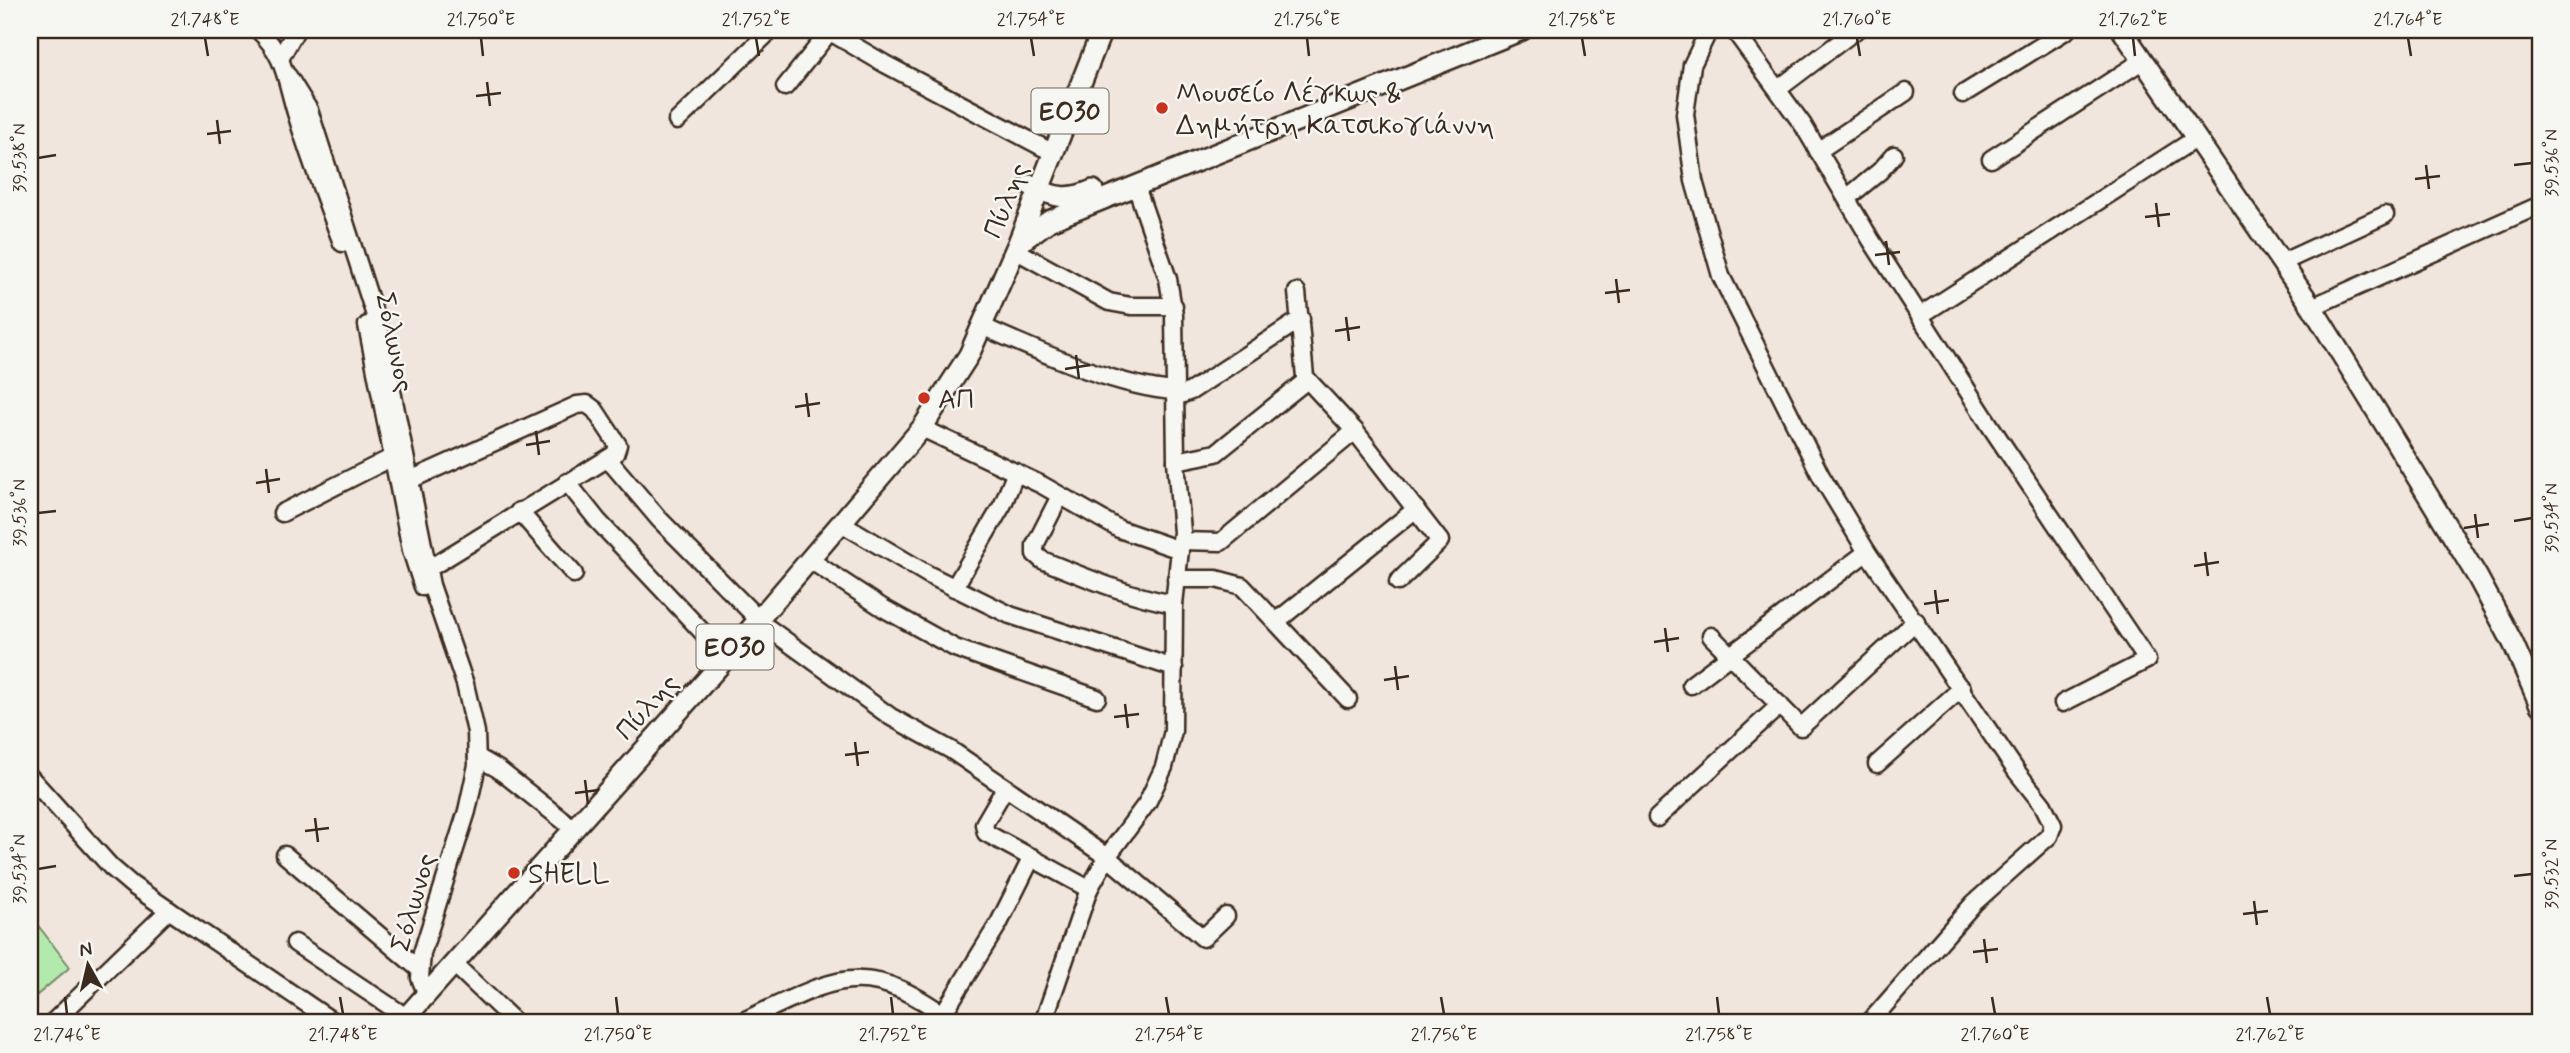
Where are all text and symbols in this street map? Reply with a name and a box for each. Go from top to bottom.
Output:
text: 21.748°E [171,8,239,32]
text: 21.750°E [447,8,515,32]
text: 21.752°E [722,8,790,32]
text: 21.754°E [997,8,1065,32]
text: 21.756°E [1274,8,1340,32]
text: 21.758°E [1548,8,1616,32]
text: 21.760°E [1822,8,1892,32]
text: 21.762°E [2099,8,2168,32]
text: 21.764°E [2374,8,2442,32]
place label: Μουσείο Λέγκως & Δημήτρη Κατσικογιάννη [1176,76,1495,145]
road number: ΕΟ30 [1032,88,1108,134]
marker: Μουσείο Λέγκως & Δημήτρη Κατσικογιάννη [1154,100,1170,116]
text: 39.538°N [8,123,32,193]
text: 39.536°N [2540,129,2564,197]
street label: Πύλης [975,158,1039,244]
street label: Σόλωνος [365,289,422,396]
place label: ΑΠ [938,382,975,419]
marker: ΑΠ [916,390,932,406]
text: 39.536°N [8,479,32,547]
text: 39.534°N [2540,483,2564,553]
road number: ΕΟ30 [696,624,774,670]
street label: Πύλης [608,666,688,749]
text: 39.534°N [8,834,32,904]
text: 39.532°N [2540,839,2564,909]
street label: Σόλωνος [383,849,446,956]
place label: SHELL [528,857,610,894]
marker: SHELL [506,865,522,881]
north arrow [52,930,122,1000]
text: N [78,936,94,963]
text: 21.746°E [33,1023,101,1047]
text: 21.748°E [309,1023,377,1047]
text: 21.750°E [584,1023,652,1047]
text: 21.752°E [859,1023,927,1047]
text: 21.754°E [1135,1023,1203,1047]
text: 21.756°E [1411,1023,1477,1047]
text: 21.758°E [1685,1023,1753,1047]
text: 21.760°E [1960,1023,2030,1047]
text: 21.762°E [2236,1023,2305,1047]

